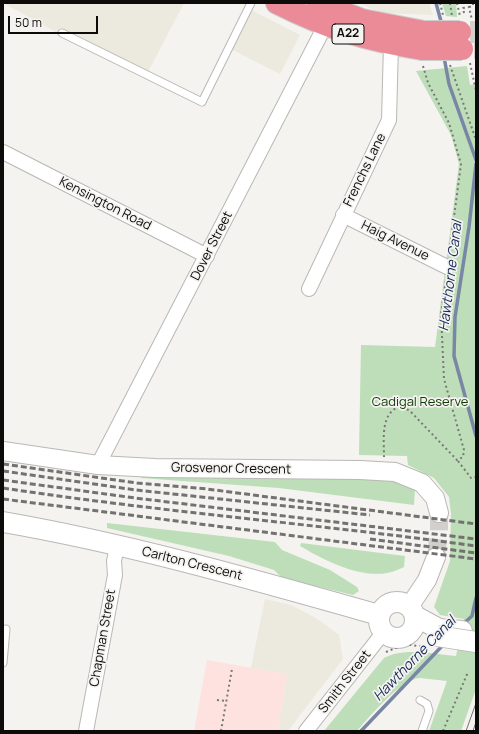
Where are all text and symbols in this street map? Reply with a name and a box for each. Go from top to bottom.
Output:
scale bar [10,8,100,34]
text: 50 m [15,14,42,31]
road number: A22 [332,24,364,44]
street label: Frenchs Lane [341,131,389,209]
street label: Kensington Road [56,174,154,234]
street label: Dover Street [188,209,236,283]
street label: Haig Avenue [358,218,432,264]
water label: Hawthorne Canal [436,220,466,332]
park label: Cadigal Reserve [372,394,468,410]
street label: Grosvenor Crescent [171,460,291,478]
street label: Carlton Crescent [140,544,244,584]
street label: Chapman Street [87,588,119,688]
water label: Hawthorne Canal [370,613,460,705]
street label: Smith Street [316,647,374,717]

